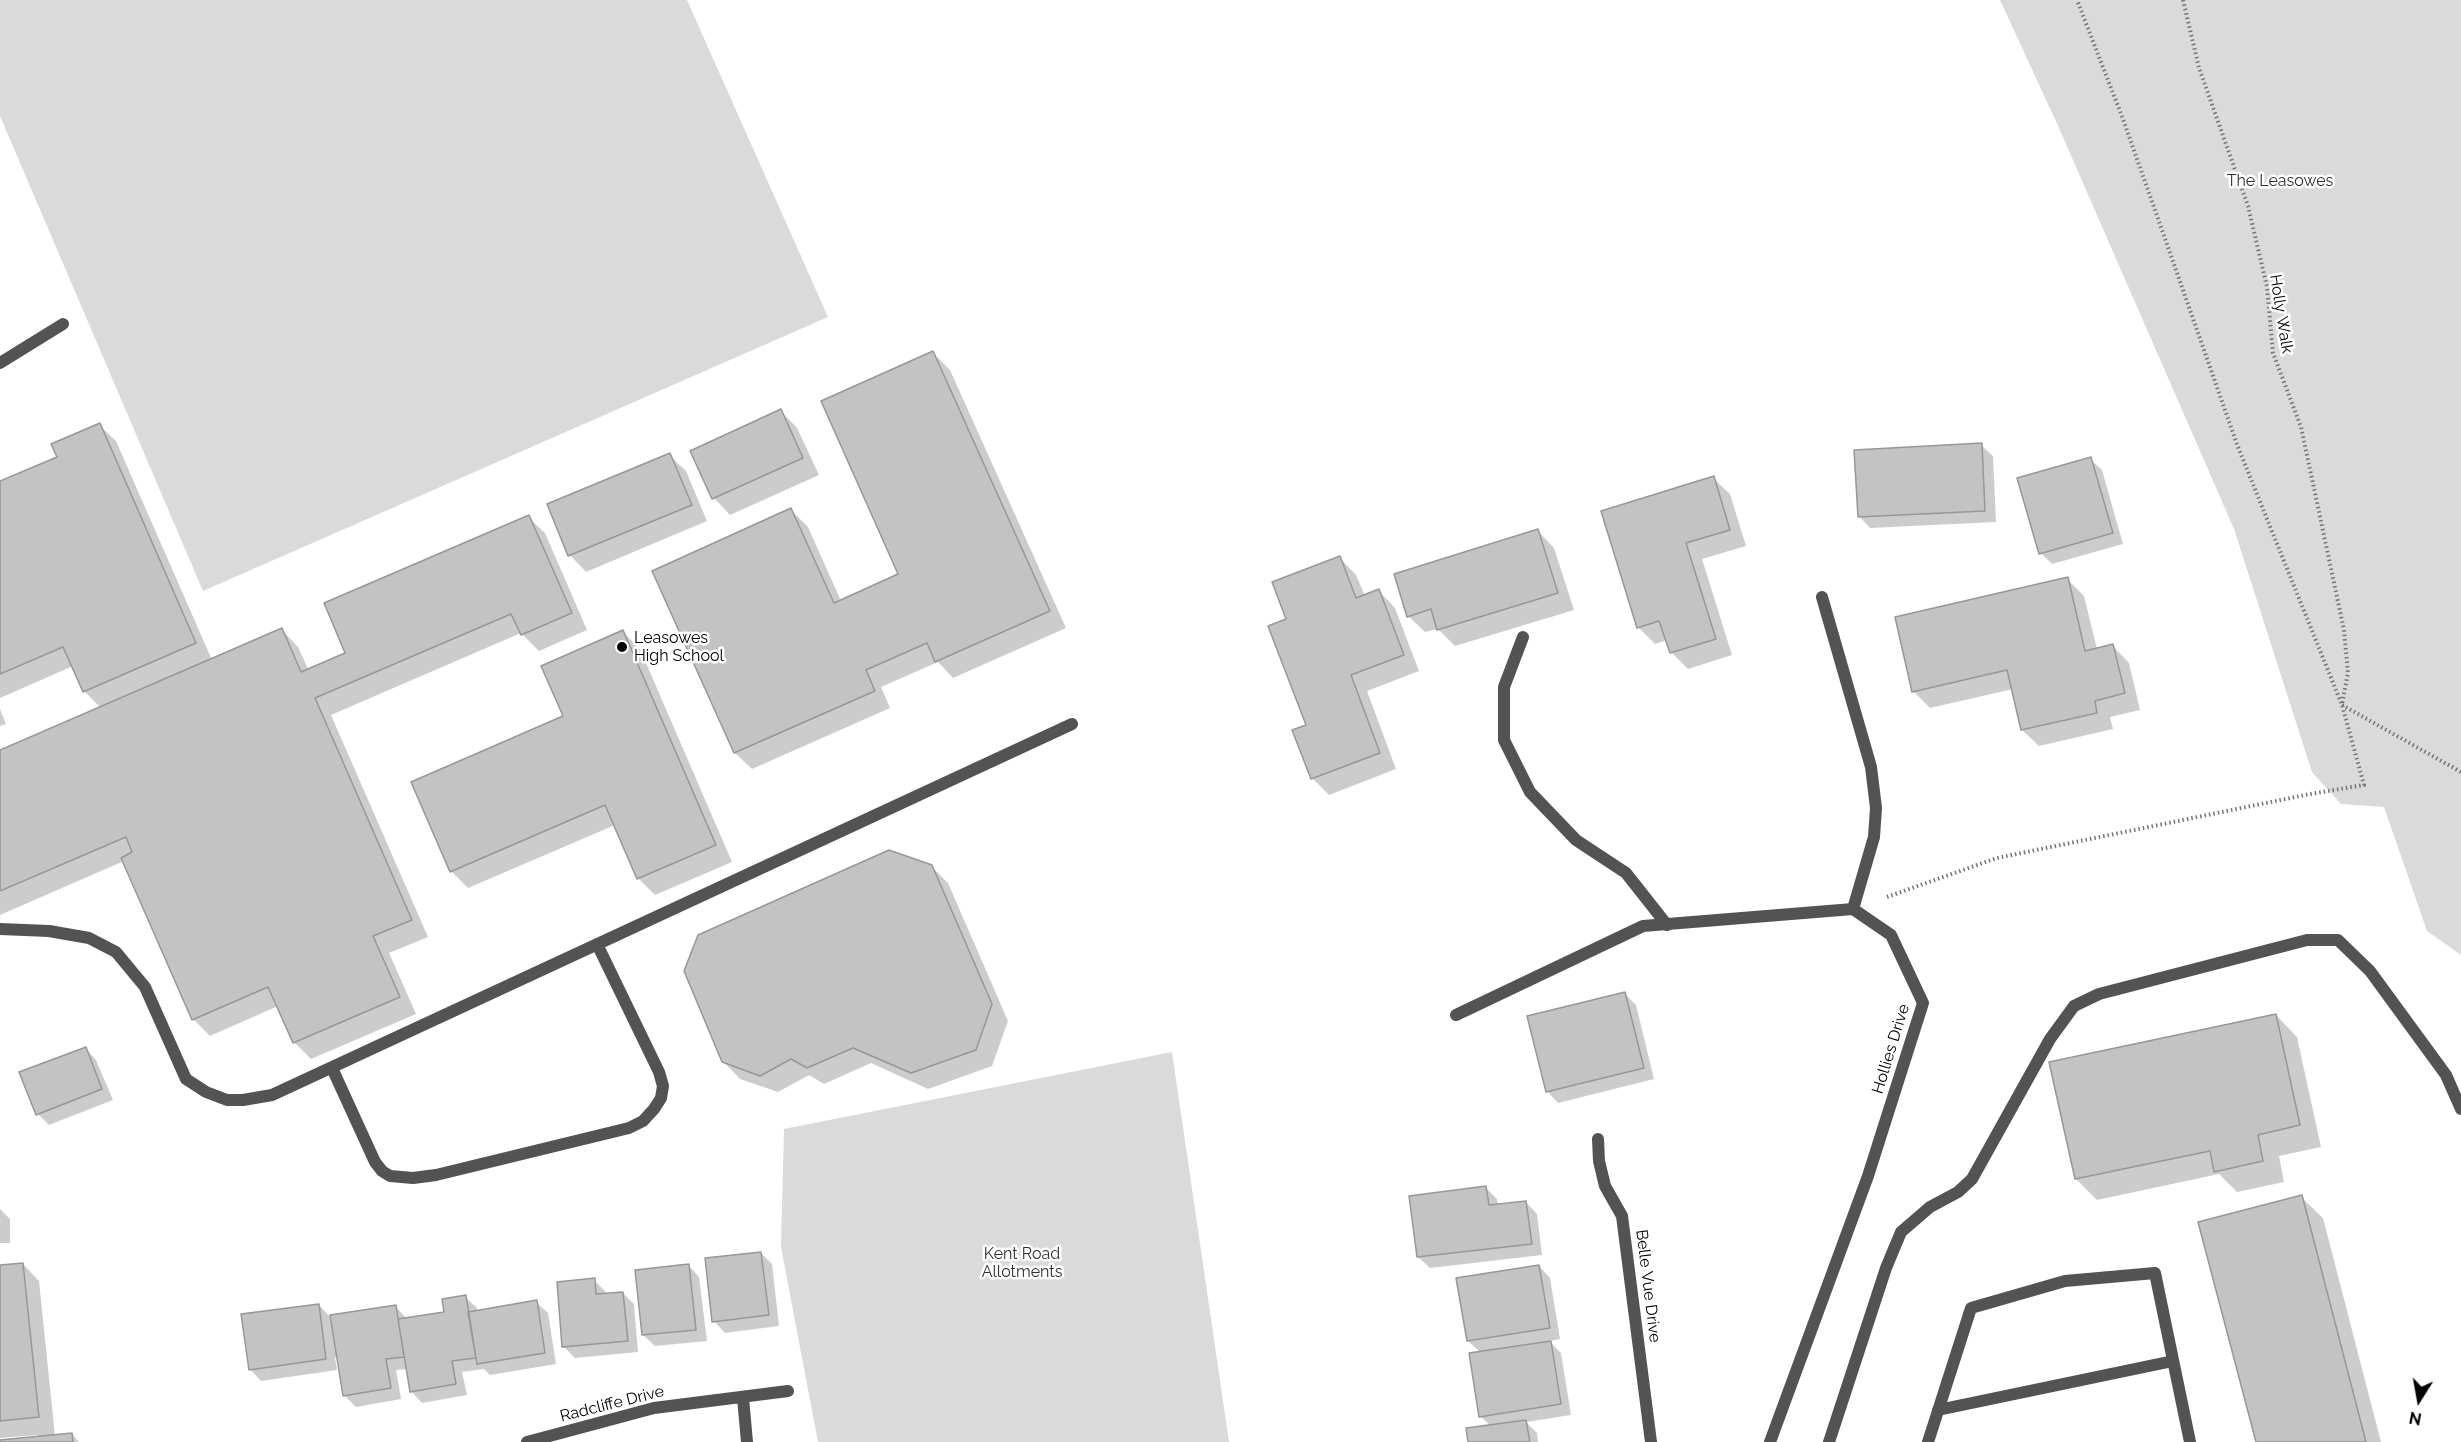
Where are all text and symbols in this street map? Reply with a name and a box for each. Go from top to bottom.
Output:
park label: The Leasowes [2227,171,2333,191]
street label: Holly Walk [2265,273,2297,355]
place label: Leasowes High School [634,628,724,666]
marker: Leasowes High School [615,640,629,654]
street label: Hollies Drive [1868,1002,1914,1096]
street label: Belle Vue Drive [1632,1228,1664,1344]
park label: Kent Road Allotments [982,1244,1062,1282]
north arrow [2389,1370,2449,1430]
street label: Radcliffe Drive [558,1382,666,1426]
text: N [2408,1408,2423,1429]

